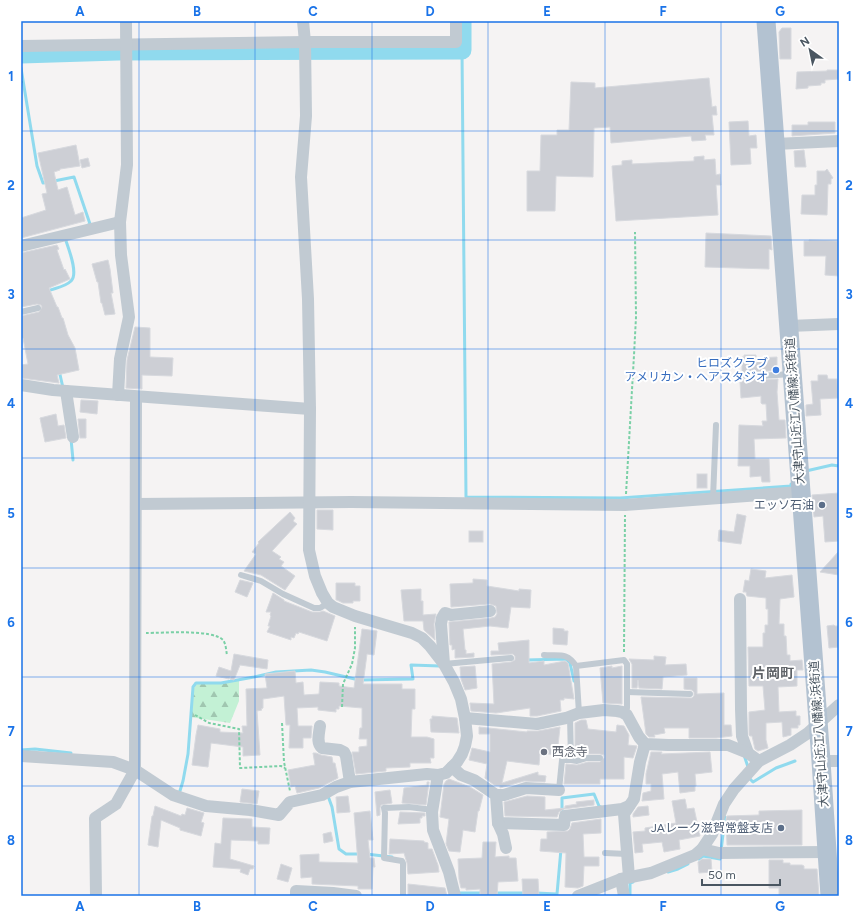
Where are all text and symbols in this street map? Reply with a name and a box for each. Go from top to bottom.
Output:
text: A [75,4,85,19]
text: B [193,4,201,19]
text: C [308,4,318,19]
text: D [425,4,435,19]
text: E [543,4,551,19]
text: F [659,4,667,19]
text: G [775,4,785,19]
north arrow [790,30,830,70]
text: N [798,34,812,50]
text: 1 [8,69,14,84]
text: 1 [846,69,852,84]
text: 2 [7,178,15,193]
text: 2 [845,178,853,193]
text: 3 [7,287,15,302]
text: 3 [845,287,853,302]
street label: 大津守山近江八幡線;浜街道 [783,337,807,485]
place label: ヒロズクラブ アメリカン・ヘアスタジオ [625,356,768,384]
marker: ヒロズクラブ アメリカン・ヘアスタジオ [771,365,781,375]
text: 4 [7,396,15,411]
text: 4 [845,396,853,411]
place label: エッソ石油 [754,498,814,512]
marker: エッソ石油 [817,500,827,510]
text: 5 [7,506,15,521]
text: 5 [845,506,853,521]
text: 6 [7,615,15,630]
text: 6 [845,615,853,630]
street label: 大津守山近江八幡線;浜街道 [807,660,831,808]
district label: 片岡町 [752,665,794,682]
text: 7 [7,724,15,739]
text: 7 [845,724,853,739]
place label: 西念寺 [552,745,588,759]
marker: 西念寺 [539,747,549,757]
place label: JAレーク滋賀常盤支店 [651,821,773,835]
marker: JAレーク滋賀常盤支店 [776,823,786,833]
text: 8 [7,833,15,848]
text: 8 [845,833,853,848]
scale bar [702,861,780,887]
text: 50 m [708,868,736,882]
text: A [75,899,85,914]
text: B [193,899,201,914]
text: C [308,899,318,914]
text: D [425,899,435,914]
text: E [543,899,551,914]
text: F [659,899,667,914]
text: G [775,899,785,914]

